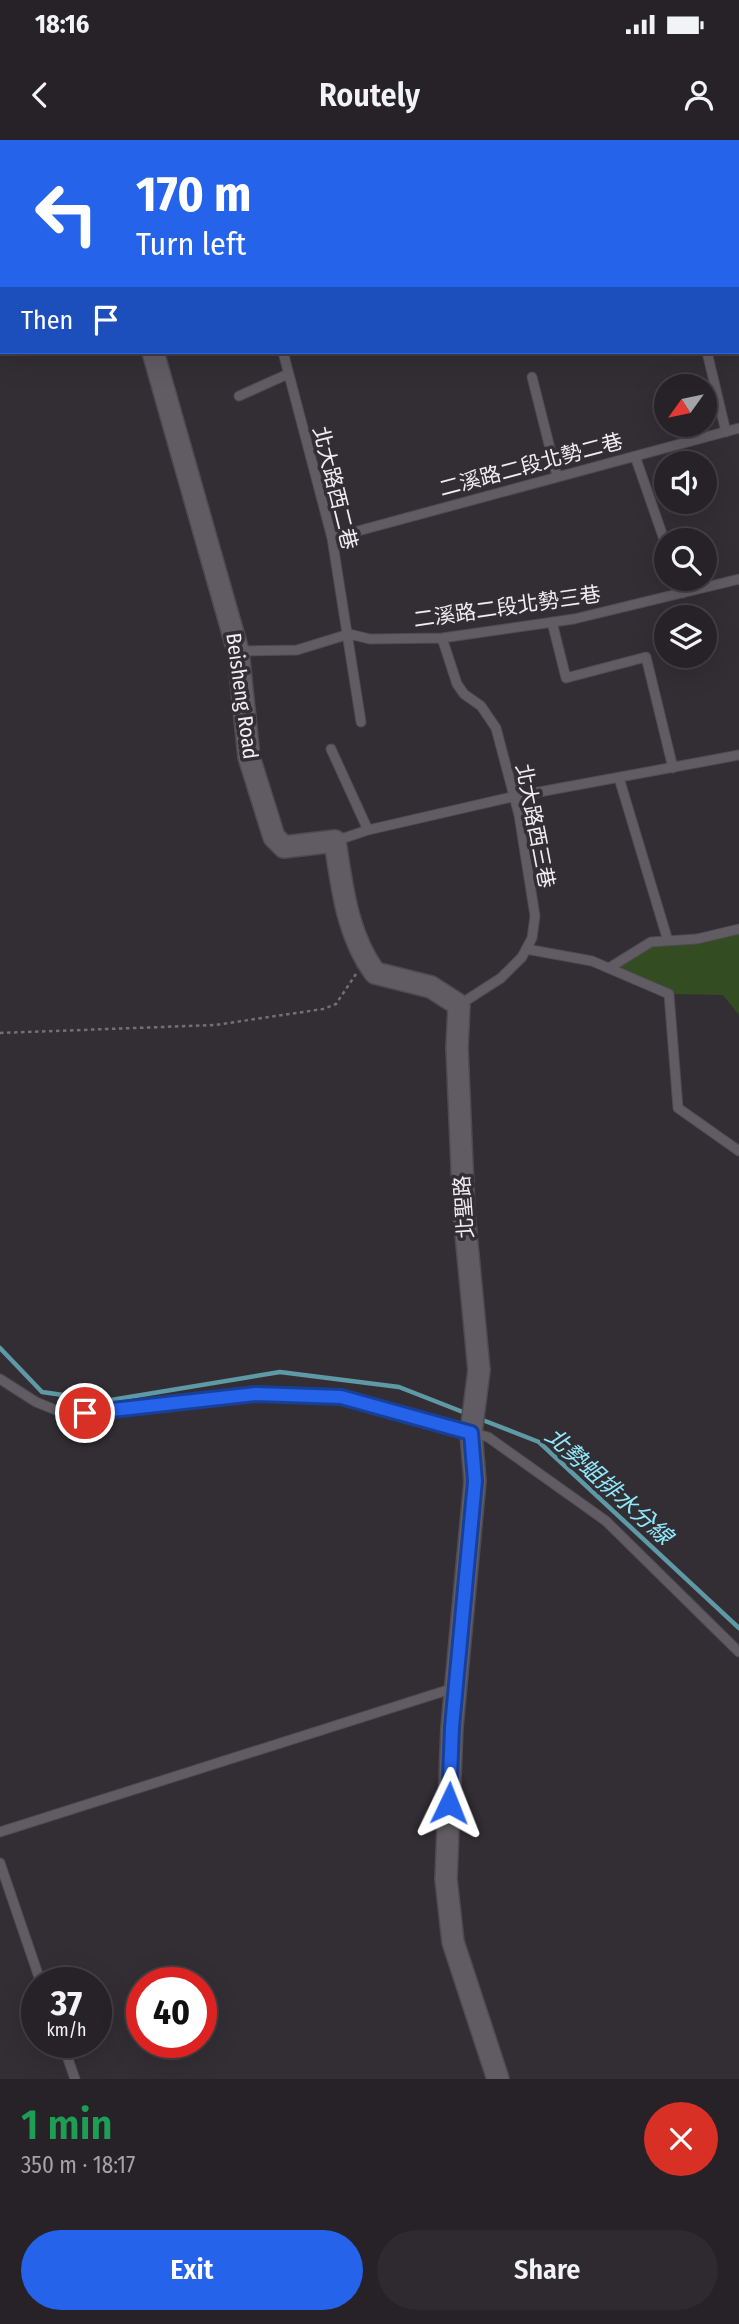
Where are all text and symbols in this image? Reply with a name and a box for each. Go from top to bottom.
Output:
text: 18:16 [35,9,89,40]
icon: back [21,76,59,114]
text: Routely [319,76,420,114]
icon: person [680,76,718,114]
text: 170 m [136,165,252,224]
icon: left [21,168,112,259]
text: Turn left [136,225,246,263]
icon: arrive [87,301,125,339]
text: Then [21,305,73,336]
north arrow [654,374,718,438]
map controls [654,374,717,668]
street label: 北大路西二巷 [307,424,363,552]
street label: 二溪路二段北勢二巷 [436,428,626,502]
button: sound [654,451,717,514]
button: search [654,528,717,591]
street label: 二溪路二段北勢三巷 [412,581,602,633]
button: layers [654,605,717,668]
street label: Beisheng Road [220,631,264,761]
street label: 北大路西三巷 [510,762,560,890]
street label: 北聖路 [449,1175,479,1239]
pin [55,1383,115,1443]
icon: arrive [66,1394,104,1432]
water label: 北勢蛆排水分線 [540,1422,680,1552]
position arrow [412,1766,486,1840]
speed limit sign: 40 [126,1967,217,2058]
text: 37 [51,1982,82,2024]
text: km/h [46,2019,87,2041]
text: 1 min [21,2100,112,2150]
button: close [644,2102,718,2176]
text: 350 m · 18:17 [21,2151,135,2179]
button: Exit [21,2230,363,2310]
button: Share [377,2230,718,2310]

